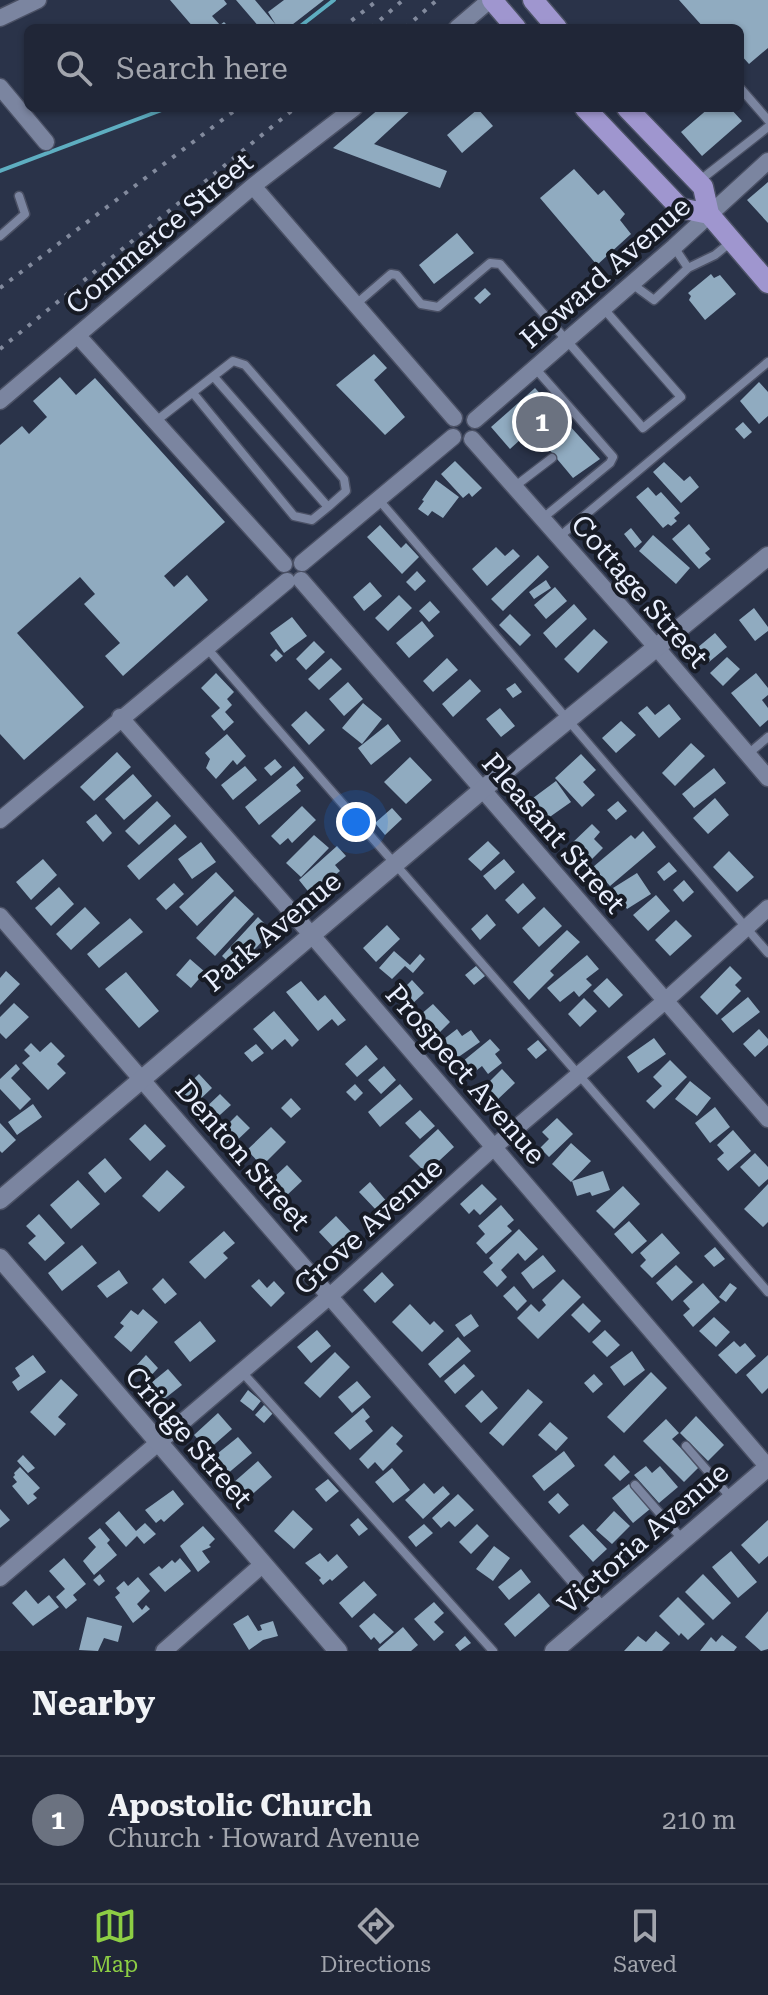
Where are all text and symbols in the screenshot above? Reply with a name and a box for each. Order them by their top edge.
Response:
search box [24,24,744,112]
icon: search [52,46,96,90]
text: Search here [116,51,288,86]
street label: Commerce Street [59,146,259,321]
street label: Howard Avenue [514,190,697,355]
pin: 1 [516,392,568,452]
street label: Cottage Street [564,508,715,674]
street label: Pleasant Street [475,747,632,920]
your location [336,802,376,842]
street label: Park Avenue [197,864,348,998]
street label: Prospect Avenue [379,978,553,1171]
street label: Denton Street [168,1074,317,1237]
street label: Grove Avenue [287,1151,449,1302]
street label: Cridge Street [118,1360,259,1515]
street label: Victoria Avenue [552,1456,735,1621]
text: Nearby [32,1683,155,1723]
text: Apostolic Church [108,1788,372,1823]
text: 1 [51,1805,65,1835]
text: 210 m [662,1805,736,1835]
text: Church · Howard Avenue [108,1823,420,1853]
tab: Map [91,1904,138,1977]
tab: Directions [320,1904,431,1977]
tab: Saved [613,1904,677,1977]

